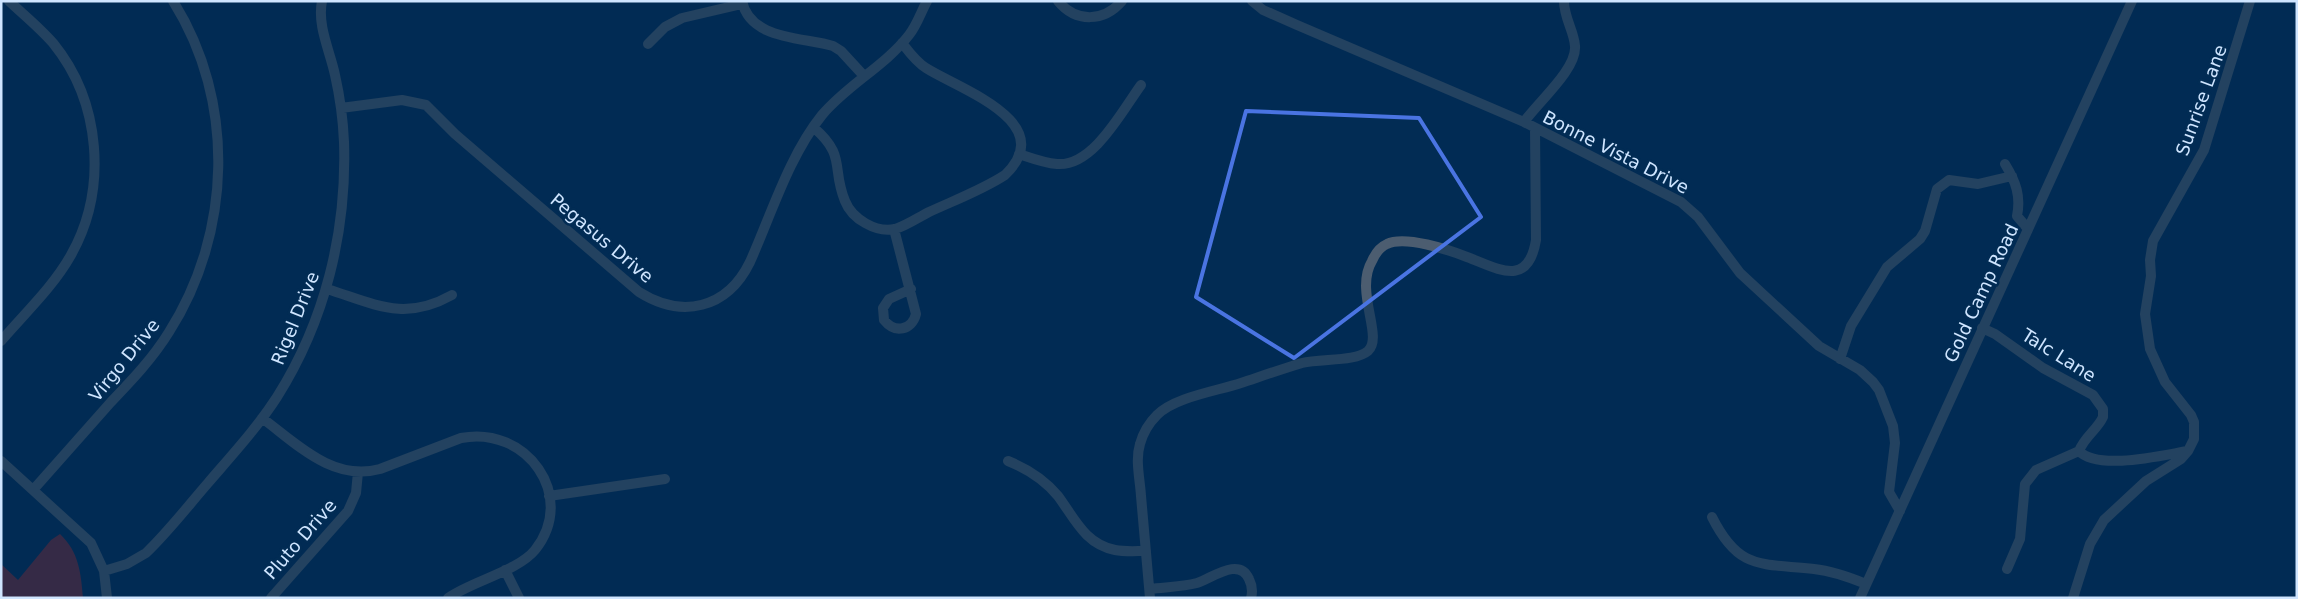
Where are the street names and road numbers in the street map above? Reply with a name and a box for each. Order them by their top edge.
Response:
street label: Sunrise Lane [2171,42,2231,158]
street label: Bonne Vista Drive [1539,106,1693,198]
street label: Pegasus Drive [546,189,658,287]
street label: Gold Camp Road [1940,220,2022,366]
street label: Rigel Drive [267,268,323,368]
street label: Virgo Drive [84,314,164,406]
street label: Talc Lane [2017,324,2100,386]
street label: Pluto Drive [260,495,340,583]

